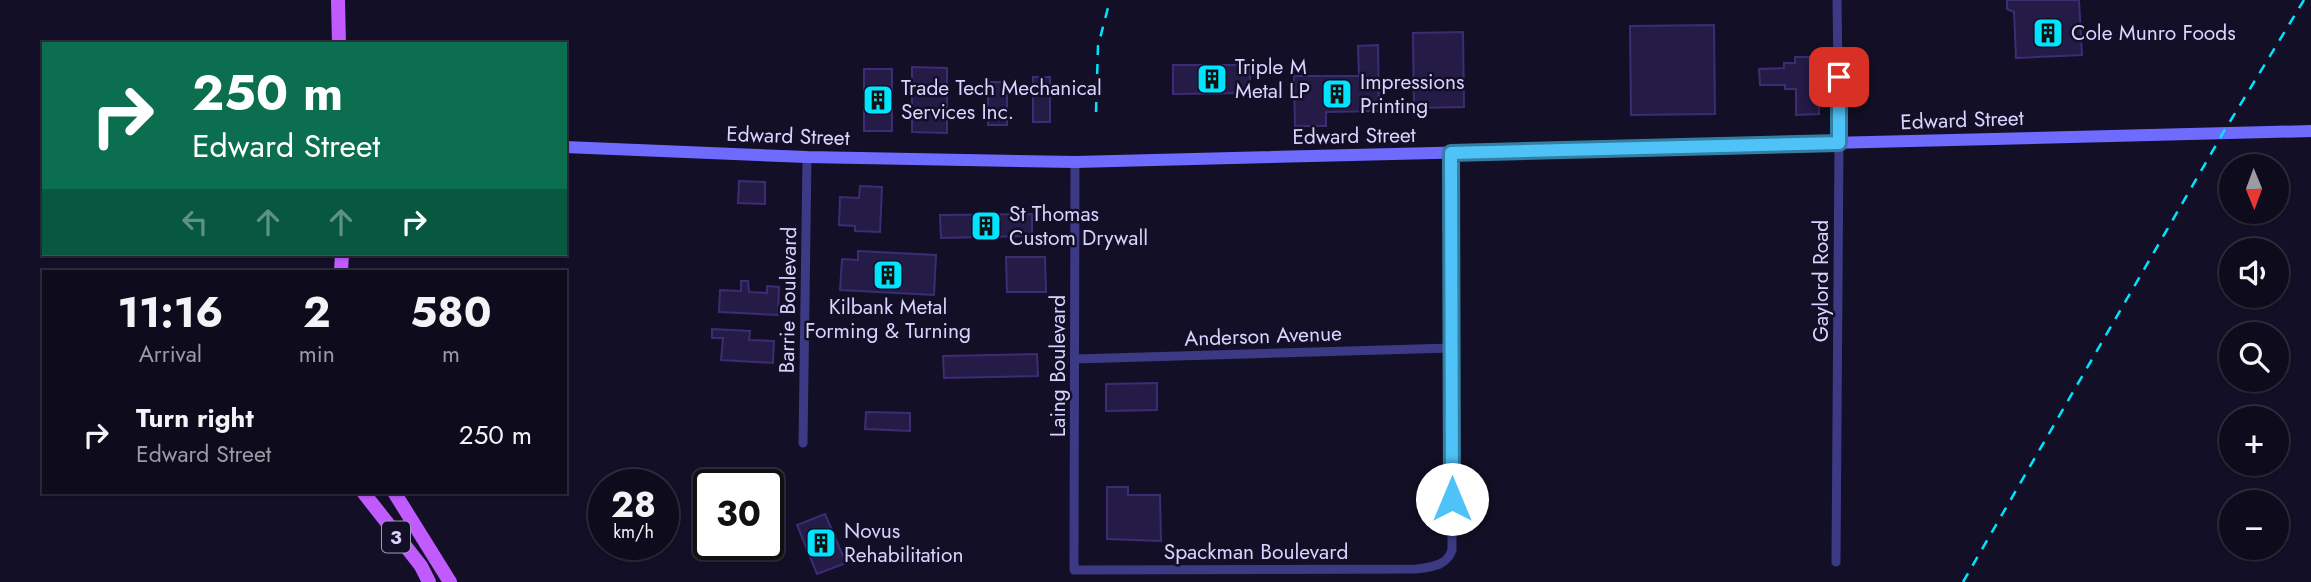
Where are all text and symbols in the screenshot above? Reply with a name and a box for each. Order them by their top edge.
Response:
building icon: Cole Munro Foods [2031,16,2065,50]
place label: Cole Munro Foods [2071,18,2236,48]
pin [1809,47,1869,107]
place label: Triple M Metal LP [1235,52,1310,106]
text: 250 m [192,58,343,128]
icon: arrive [1820,58,1858,96]
building icon: Triple M Metal LP [1195,62,1229,96]
place label: Impressions Printing [1360,67,1465,121]
icon: right [77,70,168,161]
place label: Trade Tech Mechanical Services Inc. [901,73,1102,127]
building icon: Impressions Printing [1320,77,1354,111]
building icon: Trade Tech Mechanical Services Inc. [861,83,895,117]
street label: Edward Street [1900,103,2024,137]
street label: Edward Street [726,119,850,153]
street label: Edward Street [1292,120,1416,152]
text: Edward Street [192,123,380,169]
north arrow [2219,154,2289,224]
map controls [2219,154,2289,560]
place label: St Thomas Custom Drywall [1009,199,1148,253]
icon: left [176,203,214,241]
icon: ahead [249,203,287,241]
icon: ahead [322,203,360,241]
icon: right [395,203,433,241]
building icon: St Thomas Custom Drywall [969,209,1003,243]
street label: Gaylord Road [1806,220,1836,342]
street label: Barrie Boulevard [772,226,804,374]
button: sound [2219,238,2289,308]
building icon: Kilbank Metal Forming & Turning [871,258,905,292]
text: 11:16 [118,282,223,343]
text: 2 [303,282,331,343]
text: 580 [410,282,492,343]
place label: Kilbank Metal Forming & Turning [805,292,971,346]
street label: Laing Boulevard [1043,295,1073,437]
street label: Anderson Avenue [1184,318,1342,354]
button: search [2219,322,2289,392]
text: Arrival [139,337,202,371]
text: min [299,337,335,371]
text: m [442,337,460,371]
text: Turn right [136,399,254,437]
button: + [2219,406,2289,476]
icon: right [77,416,115,454]
text: 250 m [459,416,532,454]
text: Edward Street [136,437,271,471]
position arrow [1415,462,1489,536]
speed limit sign: 30 [693,469,784,560]
text: 28 [611,480,656,530]
button: − [2219,490,2289,560]
place label: Novus Rehabilitation [844,516,964,570]
text: km/h [613,519,654,545]
road number: 3 [382,522,410,552]
building icon: Novus Rehabilitation [804,526,838,560]
street label: Spackman Boulevard [1164,537,1348,567]

